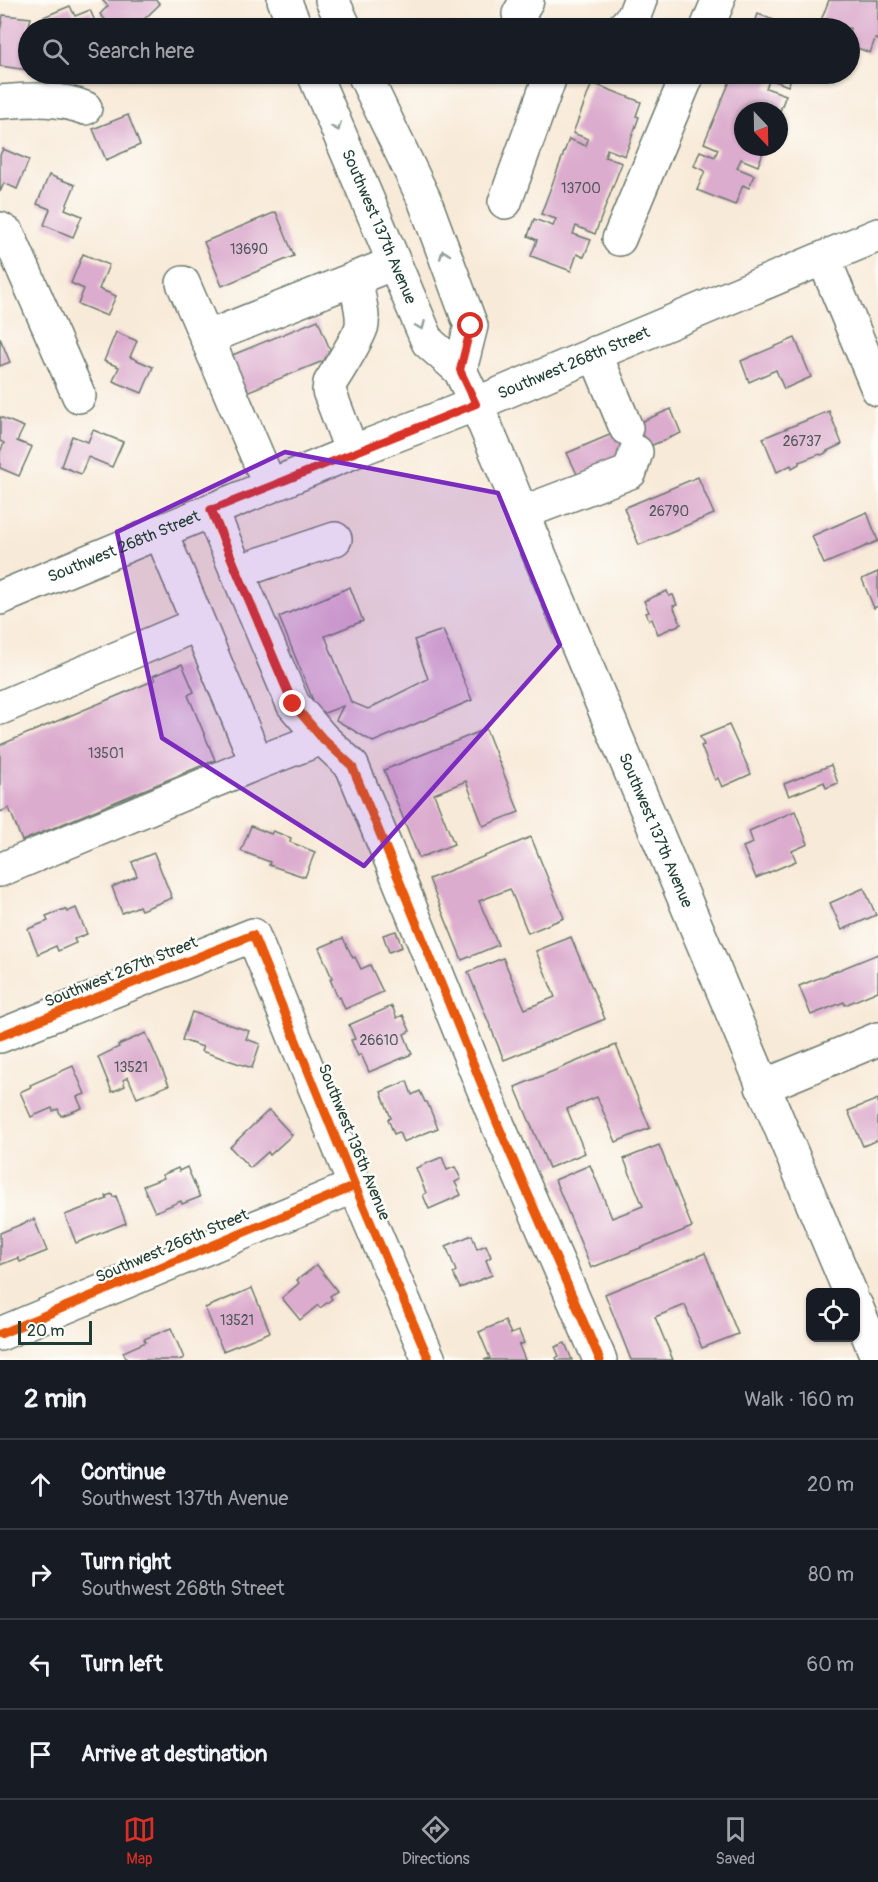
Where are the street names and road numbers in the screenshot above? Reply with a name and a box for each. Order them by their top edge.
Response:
street label: Southwest 137th Avenue [337,146,421,307]
street label: Southwest 268th Street [495,322,653,404]
street label: Southwest 268th Street [45,506,203,587]
street label: Southwest 137th Avenue [614,750,697,911]
street label: Southwest 267th Street [42,932,201,1012]
street label: Southwest 136th Avenue [313,1061,395,1223]
street label: Southwest 266th Street [93,1205,252,1287]

